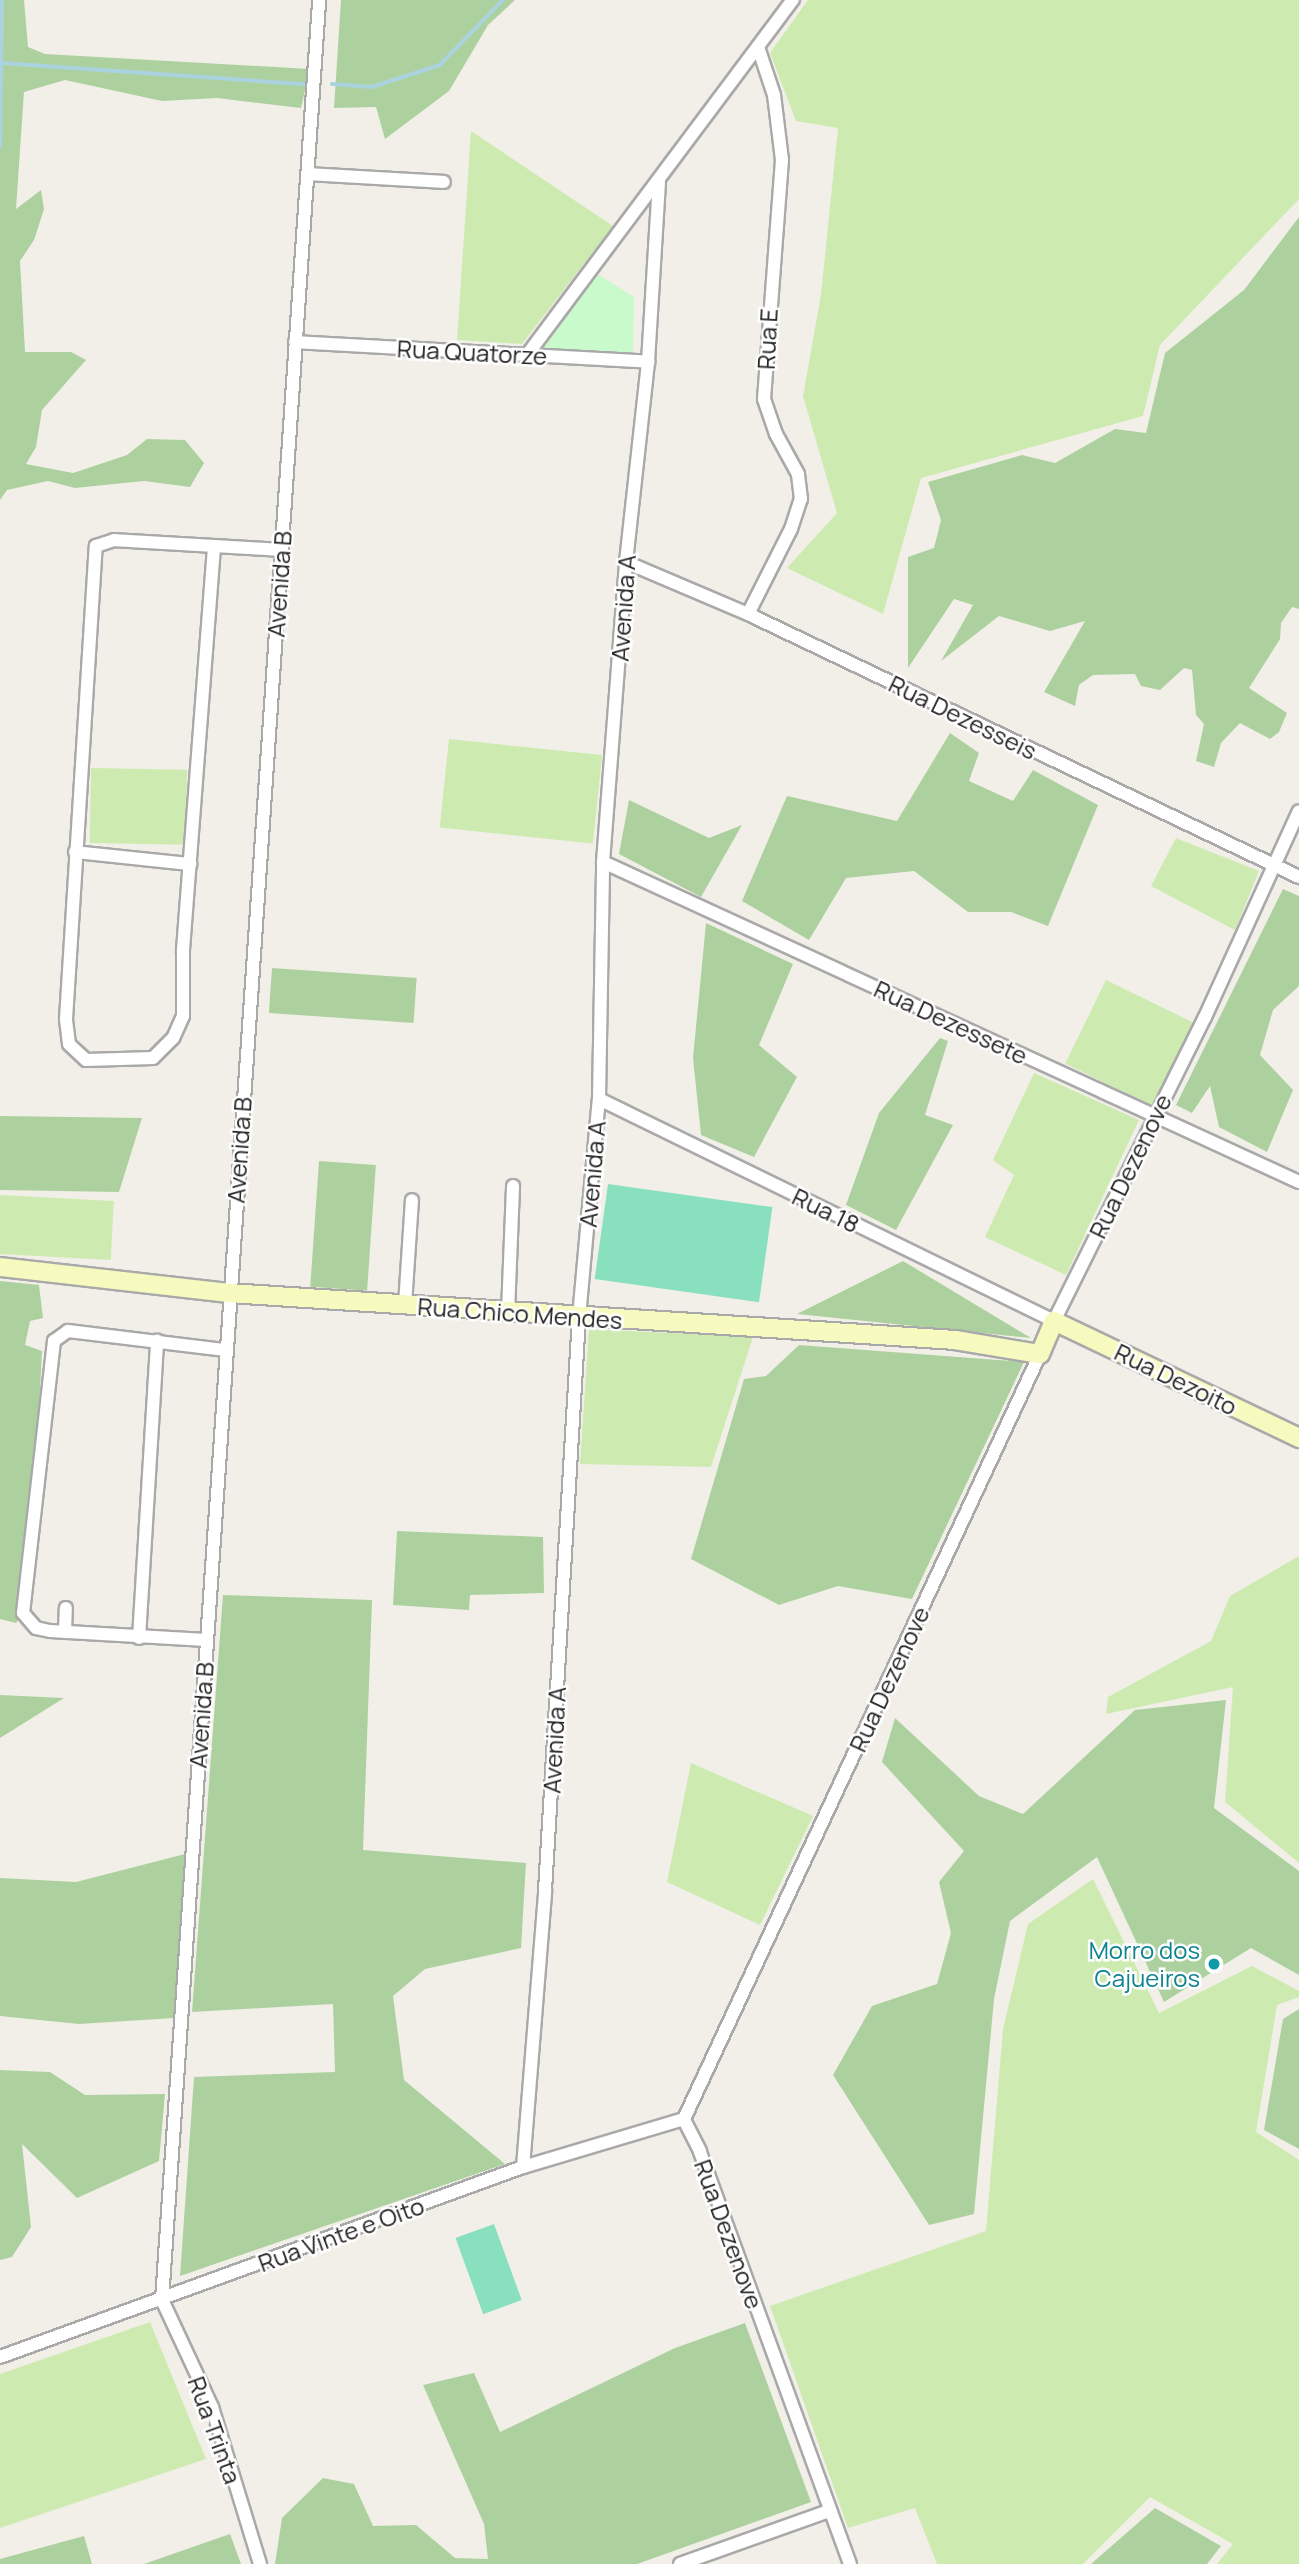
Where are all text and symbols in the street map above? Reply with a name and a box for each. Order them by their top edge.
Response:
street label: Rua E [751,308,783,370]
street label: Rua Quatorze [396,334,548,370]
street label: Avenida B [261,530,297,638]
street label: Avenida A [605,554,641,662]
street label: Rua Dezesseis [884,669,1042,765]
street label: Rua Dezessete [870,974,1032,1070]
street label: Rua Dezenove [1083,1089,1177,1243]
street label: Avenida B [221,1096,257,1204]
street label: Avenida A [573,1119,611,1229]
street label: Rua 18 [788,1182,864,1238]
street label: Rua Chico Mendes [417,1291,623,1335]
street label: Rua Dezoito [1110,1337,1242,1421]
street label: Rua Dezenove [843,1602,935,1756]
street label: Avenida B [183,1661,219,1769]
street label: Avenida A [537,1686,571,1794]
place label: Morro dos Cajueiros [1089,1936,1200,1992]
marker: Morro dos Cajueiros [1206,1956,1222,1972]
street label: Rua Dezenove [689,2155,769,2313]
street label: Rua Vinte e Oito [254,2191,428,2277]
street label: Rua Trinta [182,2372,248,2488]

